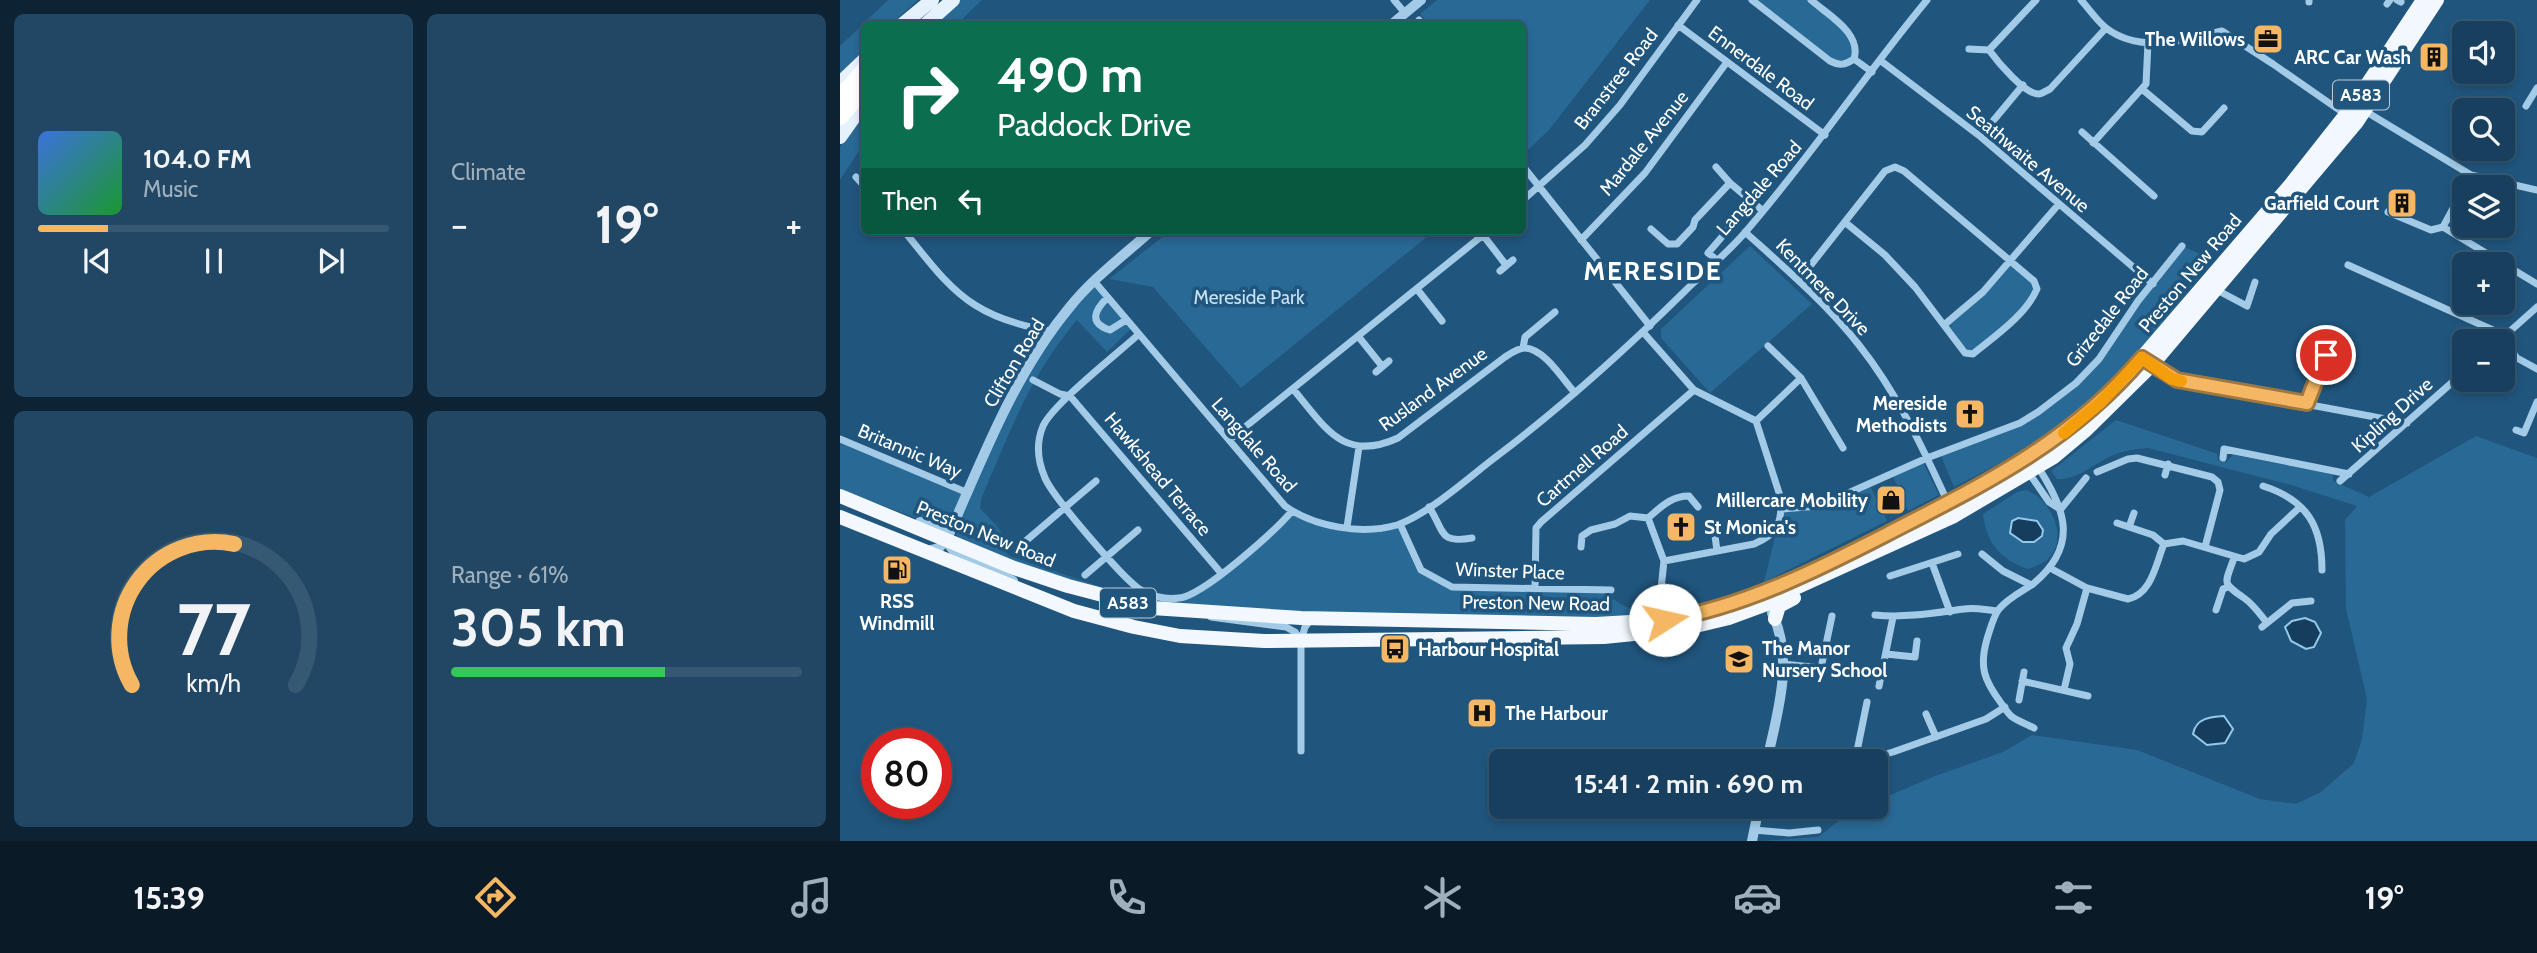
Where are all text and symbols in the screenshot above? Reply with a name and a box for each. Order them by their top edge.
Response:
street label: Ennerdale Road [1704,21,1818,115]
map controls [2452,21,2515,392]
button: sound [2452,21,2515,84]
office icon: The Willows [2251,22,2285,56]
street label: Branstree Road [1569,24,1663,134]
place label: The Willows [2145,28,2245,51]
building icon: ARC Car Wash [2417,40,2451,74]
text: 490 m [997,45,1143,104]
place label: ARC Car Wash [2294,46,2411,69]
icon: right [882,49,973,140]
road number: A583 [2333,80,2389,110]
street label: Mardale Avenue [1595,86,1694,200]
button: search [2452,98,2515,161]
street label: Seathwaite Avenue [1962,101,2094,217]
text: Paddock Drive [997,105,1191,144]
street label: Langdale Road [1712,136,1806,240]
text: 104.0 FM [143,143,252,175]
text: Climate [451,158,526,186]
text: Music [143,175,198,203]
button: layers [2452,175,2515,238]
icon: left [952,182,990,220]
text: Then [882,185,938,217]
building icon: Garfield Court [2385,186,2419,220]
place label: Garfield Court [2264,192,2379,215]
text: 19° [595,193,658,256]
text: − [451,201,468,248]
text: + [785,201,802,248]
street label: Preston New Road [2134,209,2246,337]
street label: Kentmere Drive [1771,234,1875,340]
icon: previous [78,242,116,280]
icon: pause [195,242,233,280]
icon: next [312,242,350,280]
button: + [2452,252,2515,315]
district label: MERESIDE [1583,255,1723,287]
street label: Grizedale Road [2061,262,2153,372]
park label: Mereside Park [1193,286,1305,309]
street label: Clifton Road [979,314,1049,412]
pin [2296,325,2356,385]
button: − [2452,329,2515,392]
icon: arrive [2307,336,2345,374]
street label: Rusland Avenue [1374,342,1492,436]
street label: Kipling Drive [2347,372,2438,457]
place label: Mereside Methodists [1856,392,1947,437]
street label: Langdale Road [1207,393,1301,497]
church icon: Mereside Methodists [1953,397,1987,431]
street label: Hawkshead Terrace [1100,408,1216,541]
street label: Britannic Way [855,419,966,483]
street label: Cartmell Road [1531,420,1633,512]
shop icon: Millercare Mobility [1874,483,1908,517]
place label: Millercare Mobility [1716,489,1869,512]
street label: Preston New Road [913,496,1059,572]
church icon: St Monica's [1664,510,1698,544]
place label: St Monica's [1704,516,1796,539]
fuel station icon: RSS Windmill [880,553,914,587]
street label: Winster Place [1455,558,1565,584]
text: Range · 61% [451,561,569,589]
position arrow [1628,583,1702,657]
text: 77 [176,585,251,673]
road number: A583 [1100,588,1156,618]
place label: RSS Windmill [859,590,935,635]
street label: Preston New Road [1462,590,1610,616]
text: 305 km [451,596,626,659]
bus stop icon: Harbour Hospital [1378,632,1412,666]
place label: The Manor Nursery School [1762,637,1887,682]
place label: Harbour Hospital [1418,638,1559,661]
school or university icon: The Manor Nursery School [1722,642,1756,676]
text: km/h [186,668,241,698]
hospital icon: The Harbour [1465,696,1499,730]
place label: The Harbour [1505,702,1609,725]
speed limit sign: 80 [861,728,952,819]
text: 15:41 · 2 min · 690 m [1574,768,1803,800]
icon: directions [471,873,520,922]
icon: music [787,873,836,922]
icon: phone [1102,873,1151,922]
icon: climate [1418,873,1467,922]
icon: car [1733,873,1782,922]
icon: filters [2049,873,2098,922]
text: 15:39 [133,878,205,917]
text: 19° [2365,878,2404,917]

